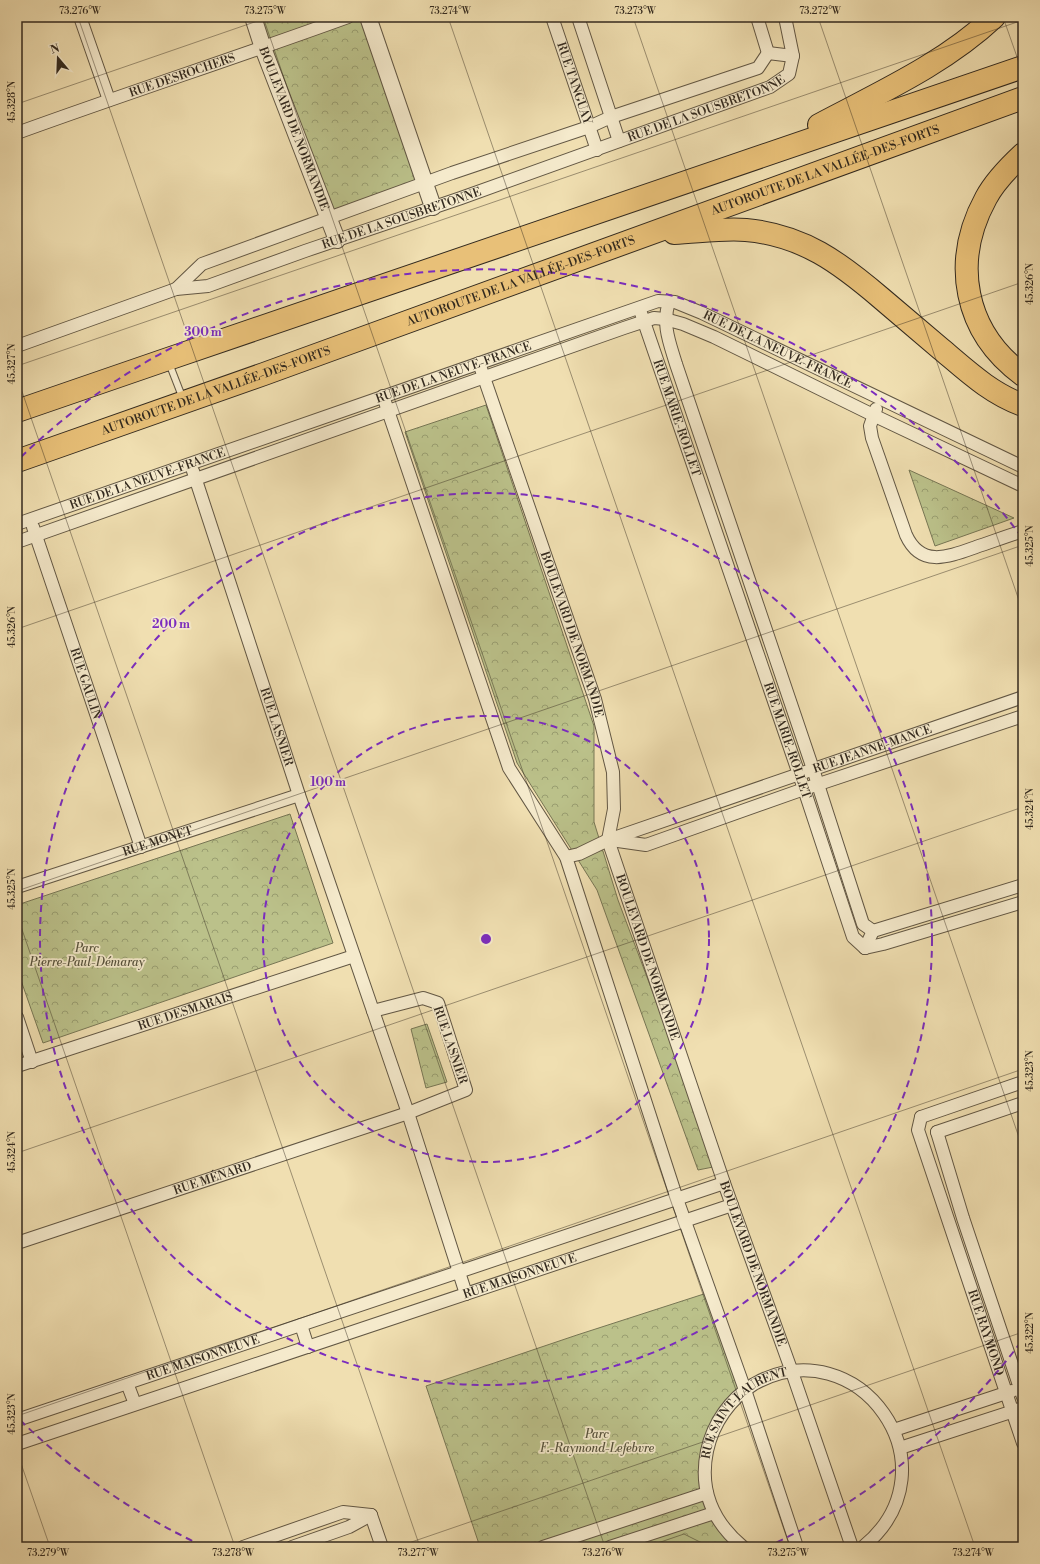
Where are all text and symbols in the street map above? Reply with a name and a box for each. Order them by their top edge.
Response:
text: 73.276°W [59,5,102,17]
text: 73.275°W [244,5,287,17]
text: 73.274°W [429,5,472,17]
text: 73.273°W [614,5,657,17]
text: 73.272°W [799,5,842,17]
north arrow [38,38,78,78]
street label: RUE TANGUAY [554,40,596,127]
text: N [49,41,62,58]
street label: BOULEVARD DE NORMANDIE [255,44,332,213]
street label: RUE DESROCHERS [127,50,237,100]
street label: RUE DE LA SOUSBRETONNE [625,71,788,145]
text: 45.328°N [6,80,18,123]
street label: AUTOROUTE DE LA VALLÉE-DES-FORTS [708,121,942,219]
street label: RUE DE LA SOUSBRETONNE [320,184,483,252]
street label: AUTOROUTE DE LA VALLÉE-DES-FORTS [403,232,637,329]
text: 45.326°N [1024,262,1036,305]
street label: RUE DE LA NEUVE-FRANCE [701,307,855,392]
text: 300 m [184,325,222,340]
street label: RUE DE LA NEUVE-FRANCE [374,338,533,406]
text: 45.327°N [6,343,18,385]
street label: AUTOROUTE DE LA VALLÉE-DES-FORTS [98,343,333,439]
street label: RUE MARIE-ROLLET [650,358,704,479]
street label: RUE DE LA NEUVE-FRANCE [67,445,227,513]
text: 45.325°N [1024,525,1036,567]
street label: BOULEVARD DE NORMANDIE [537,549,607,719]
text: 45.326°N [6,605,18,648]
text: 200 m [152,617,190,632]
street label: RUE GAULIN [67,646,105,721]
street label: RUE MARIE-ROLLET [760,680,814,802]
street label: RUE LASNIER [257,686,297,768]
street label: RUE JEANNE-MANCE [811,722,934,776]
text: 100 m [310,775,346,790]
text: 45.324°N [1024,787,1036,830]
street label: RUE MONET [121,822,195,860]
text: 45.325°N [6,868,18,910]
street label: BOULEVARD DE NORMANDIE [612,871,683,1042]
centre of rings [479,932,493,946]
park label: Parc Pierre-Paul-Démaray [29,941,145,970]
street label: RUE DESMARAIS [136,989,235,1034]
street label: RUE LASNIER [430,1004,471,1087]
text: 45.323°N [1024,1050,1036,1092]
text: 45.324°N [6,1130,18,1173]
street label: RUE MÉNARD [172,1158,253,1198]
street label: BOULEVARD DE NORMANDIE [716,1178,790,1348]
street label: RUE MAISONNEUVE [461,1250,578,1302]
street label: RUE RAYMOND [965,1288,1007,1377]
text: 45.322°N [1024,1312,1036,1354]
street label: RUE MAISONNEUVE [144,1332,262,1384]
street label: RUE SAINT-LAURENT [698,1364,789,1460]
text: 45.323°N [6,1393,18,1435]
park label: Parc F.-Raymond-Lefebvre [540,1427,655,1456]
text: 73.279°W [27,1547,70,1559]
text: 73.278°W [212,1547,255,1559]
text: 73.277°W [397,1547,440,1559]
text: 73.276°W [582,1547,625,1559]
text: 73.275°W [767,1547,810,1559]
text: 73.274°W [952,1547,995,1559]

